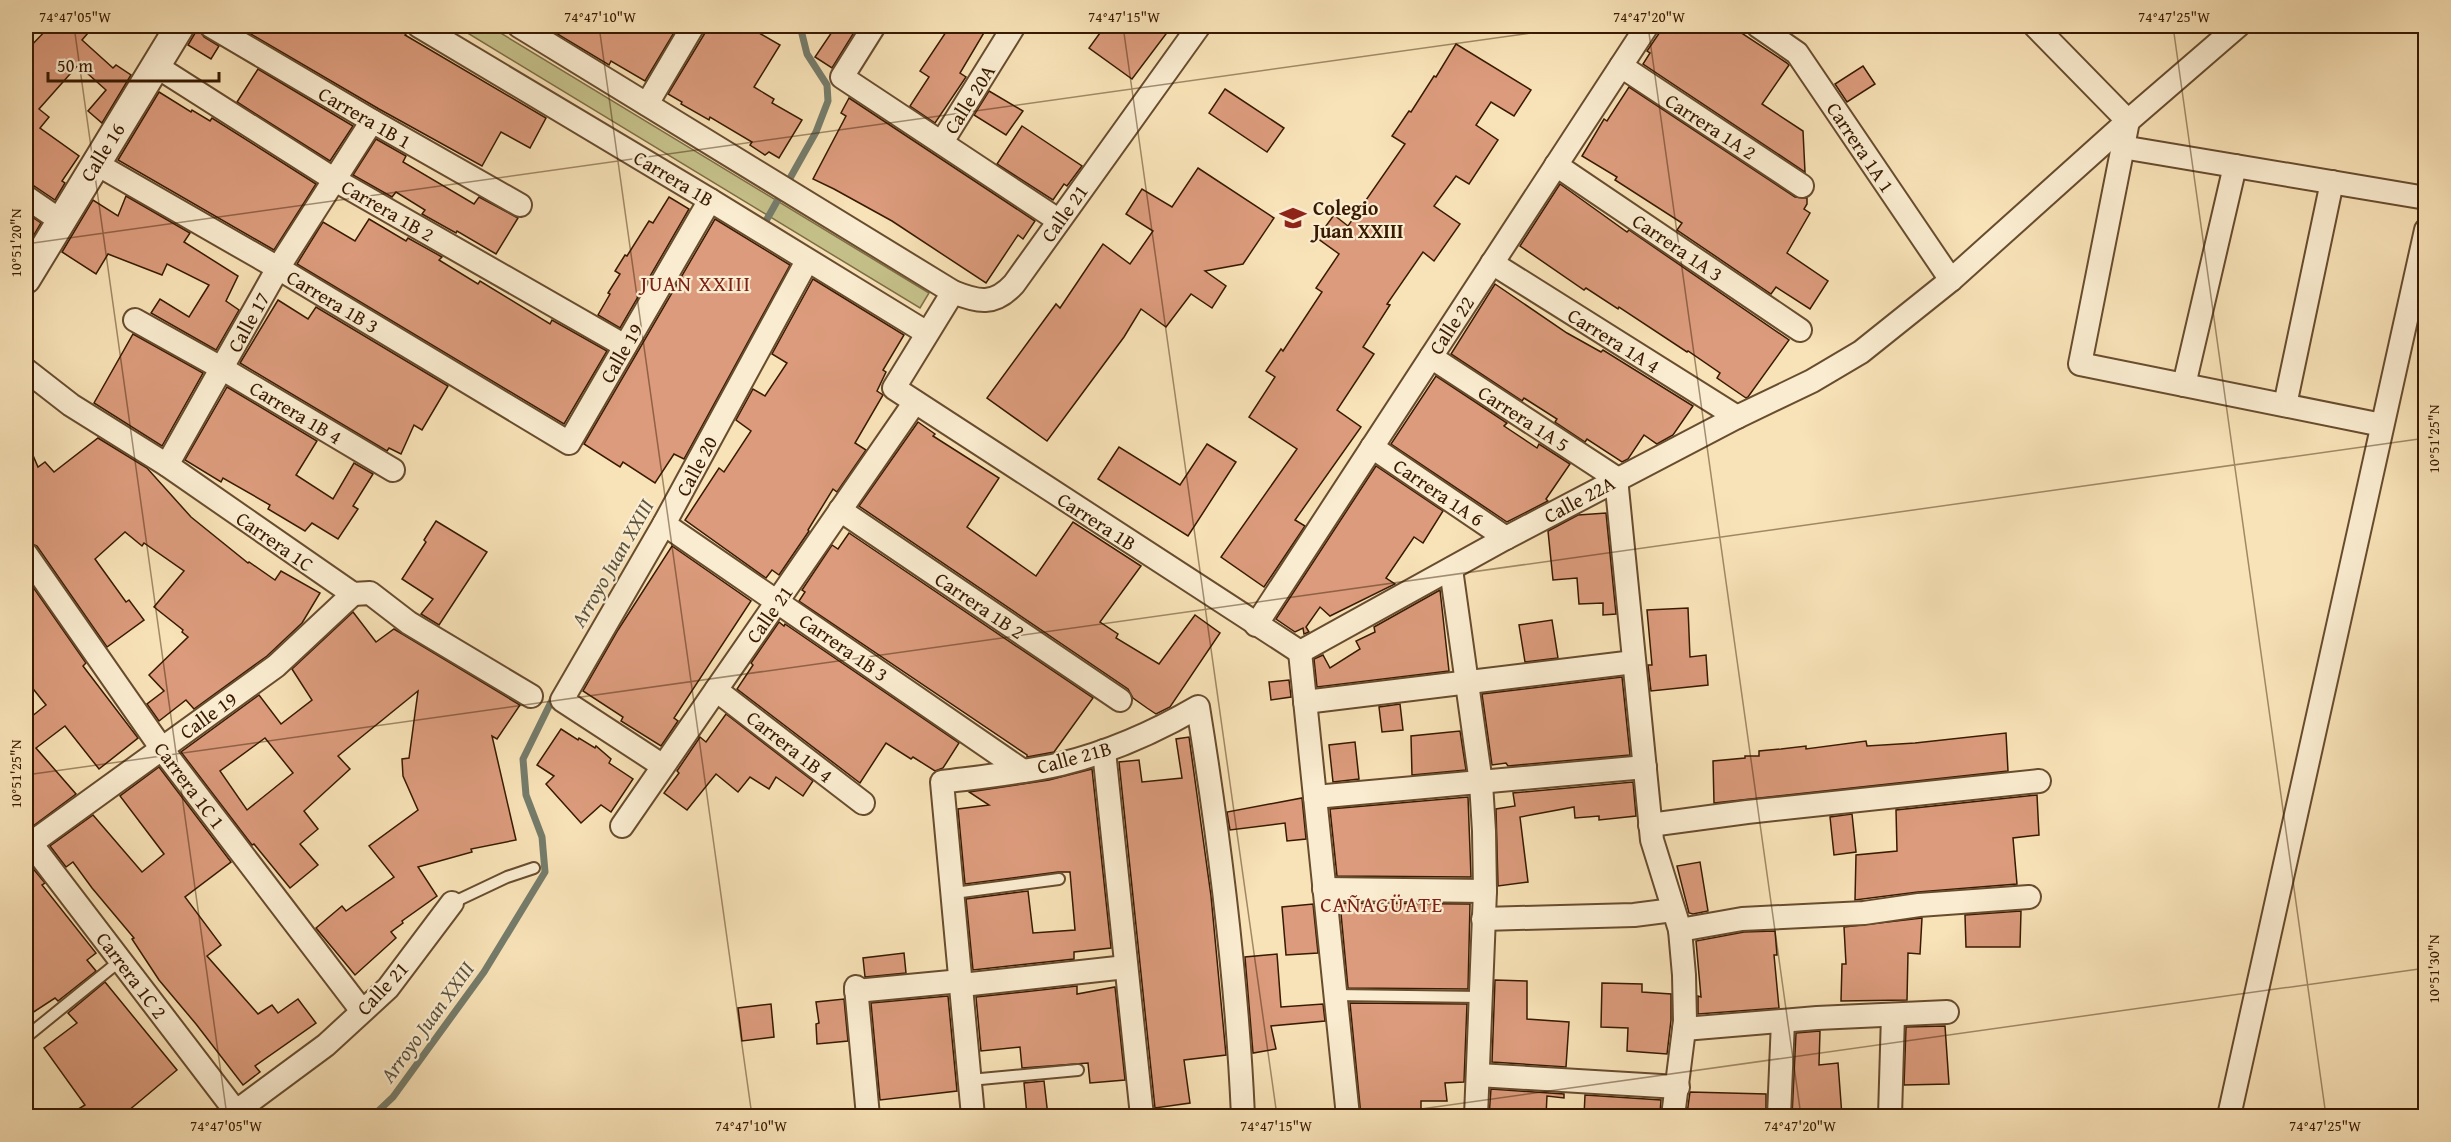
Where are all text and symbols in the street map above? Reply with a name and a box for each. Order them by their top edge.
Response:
text: 74°47'05"W [39,6,111,27]
text: 74°47'10"W [564,6,636,27]
text: 74°47'15"W [1088,6,1160,27]
text: 74°47'20"W [1613,6,1685,27]
text: 74°47'25"W [2138,6,2210,27]
scale bar [48,45,219,83]
text: 50 m [57,52,93,79]
street label: Calle 20A [936,59,1002,139]
street label: Carrera 1B 1 [313,79,417,155]
street label: Carrera 1A 2 [1660,86,1762,166]
street label: Carrera 1A 1 [1820,96,1902,198]
street label: Calle 16 [73,117,131,187]
street label: Carrera 1B [628,143,720,213]
street label: Carrera 1B 2 [336,172,440,248]
street label: Calle 21 [1034,178,1094,248]
place label: Colegio Juan XXIII [1310,193,1403,245]
school or university icon: Colegio Juan XXIII [1278,203,1308,233]
street label: Carrera 1A 3 [1627,206,1729,288]
text: 10°51'20"N [5,208,26,277]
street label: Carrera 1B 3 [281,262,385,340]
district label: JUAN XXIII [638,268,751,299]
street label: Calle 17 [220,287,276,357]
street label: Calle 22 [1421,290,1481,360]
street label: Carrera 1A 4 [1562,300,1666,380]
street label: Calle 19 [592,318,650,388]
street label: Carrera 1B 4 [244,373,348,451]
street label: Carrera 1A 5 [1473,378,1575,458]
text: 10°51'25"N [2423,404,2444,473]
street label: Calle 20 [668,431,724,501]
street label: Carrera 1A 6 [1388,451,1490,533]
street label: Calle 22A [1538,468,1620,530]
street label: Carrera 1B [1052,485,1142,557]
water label: Arroyo Juan XXIII [562,493,662,634]
street label: Carrera 1C [231,504,320,578]
street label: Carrera 1B 2 [929,564,1031,646]
street label: Calle 21 [739,579,799,649]
street label: Carrera 1B 3 [794,606,894,688]
street label: Calle 19 [173,684,243,746]
street label: Carrera 1B 4 [741,703,839,789]
street label: Calle 21B [1034,733,1114,781]
street label: Carrera 1C 1 [148,735,232,835]
text: 10°51'25"N [5,739,26,808]
district label: CAÑAGÜATE [1320,889,1444,920]
street label: Carrera 1C 2 [90,925,174,1025]
text: 10°51'30"N [2423,934,2444,1003]
street label: Calle 21 [349,954,415,1022]
water label: Arroyo Juan XXIII [372,954,482,1090]
text: 74°47'05"W [190,1115,262,1136]
text: 74°47'10"W [715,1115,787,1136]
text: 74°47'15"W [1240,1115,1312,1136]
text: 74°47'20"W [1764,1115,1836,1136]
text: 74°47'25"W [2289,1115,2361,1136]

